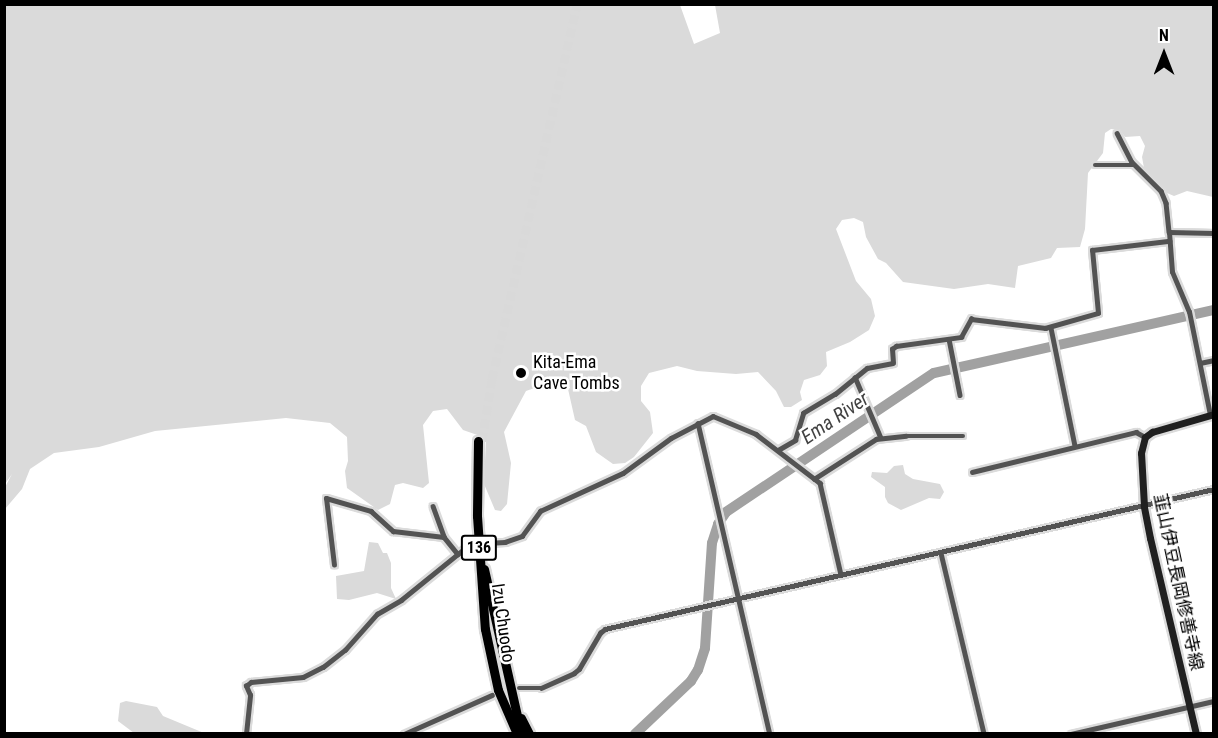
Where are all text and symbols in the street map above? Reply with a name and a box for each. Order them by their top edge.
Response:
north arrow [1134,24,1194,84]
text: N [1159,26,1169,45]
place label: Kita-Ema Cave Tombs [533,352,620,394]
marker: Kita-Ema Cave Tombs [514,366,528,380]
water label: Ema River [797,387,873,449]
street label: 韮山伊豆長岡修善寺線 [1149,492,1207,672]
road number: 136 [460,535,498,561]
street label: Izu Chuodo [487,582,519,664]

